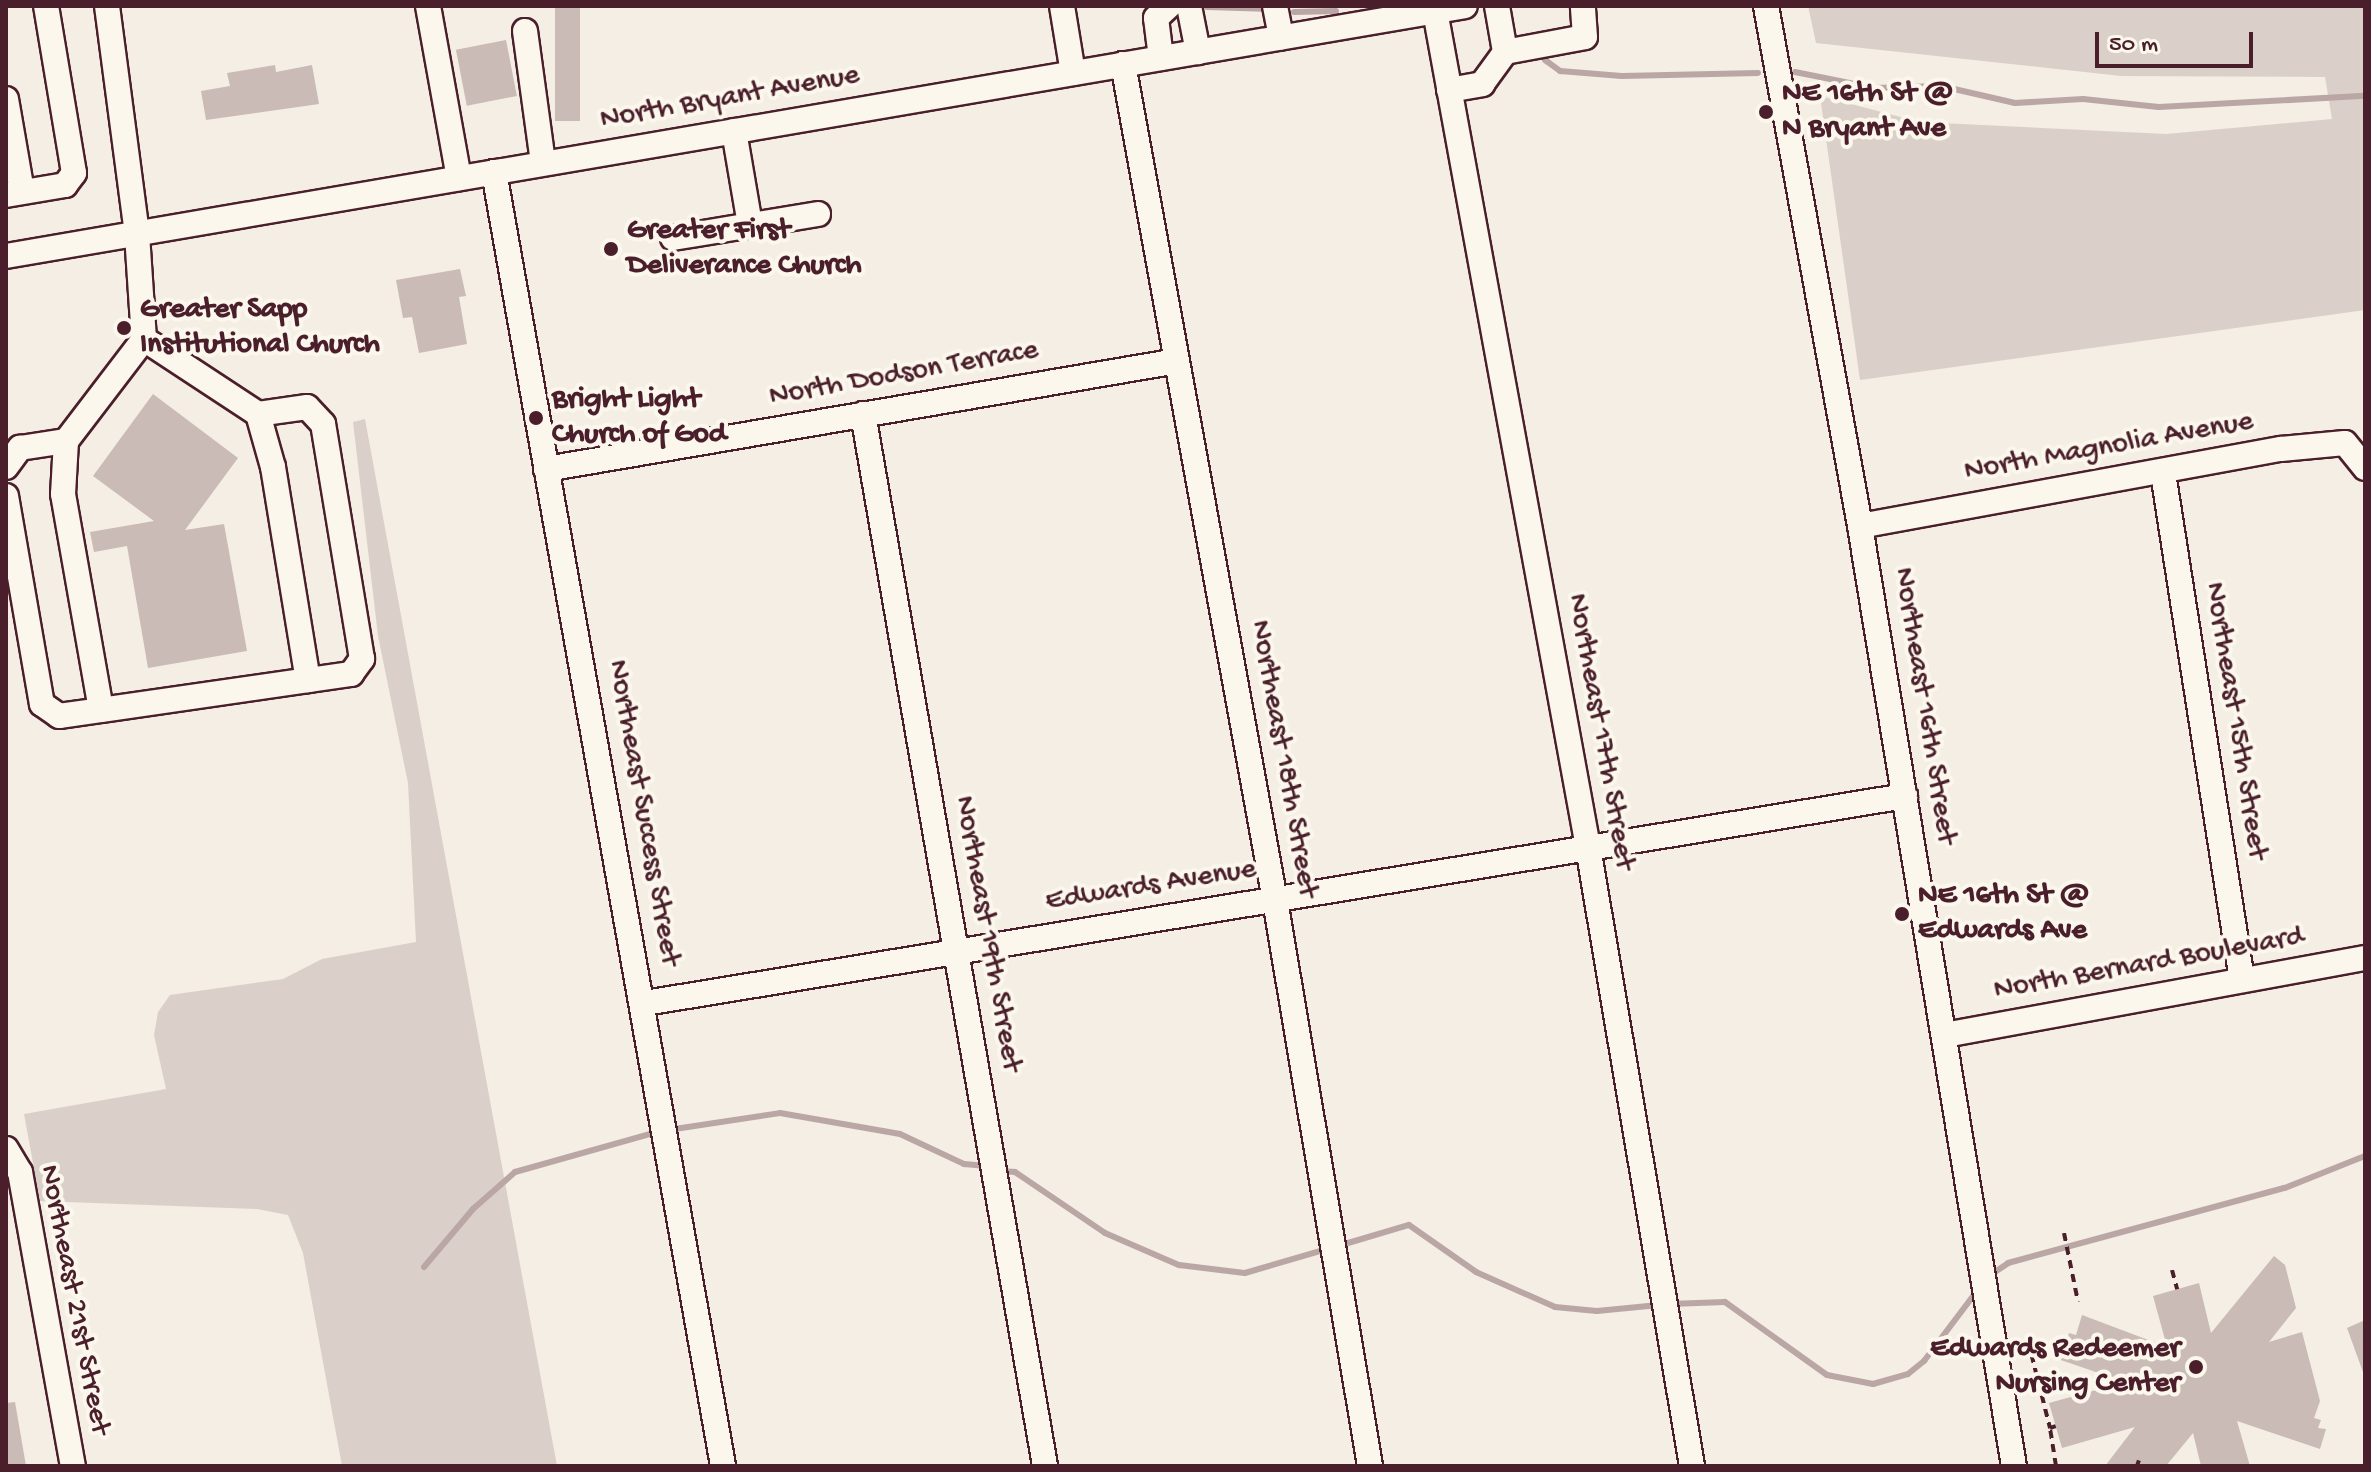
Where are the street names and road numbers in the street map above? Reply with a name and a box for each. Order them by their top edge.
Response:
street label: North Bryant Avenue [598,58,862,140]
street label: North Dodson Terrace [767,334,1041,416]
street label: North Magnolia Avenue [1962,405,2256,491]
street label: Northeast 16th Street [1883,565,1963,847]
street label: Northeast 15th Street [2194,580,2274,862]
street label: Northeast 17th Street [1557,591,1641,873]
street label: Northeast 18th Street [1240,618,1324,900]
street label: Northeast Success Street [597,657,687,969]
street label: Northeast 19th Street [944,793,1028,1075]
street label: Edwards Avenue [1043,853,1259,921]
street label: North Bernard Boulevard [1991,920,2307,1010]
street label: Northeast 21st Street [29,1162,117,1438]

